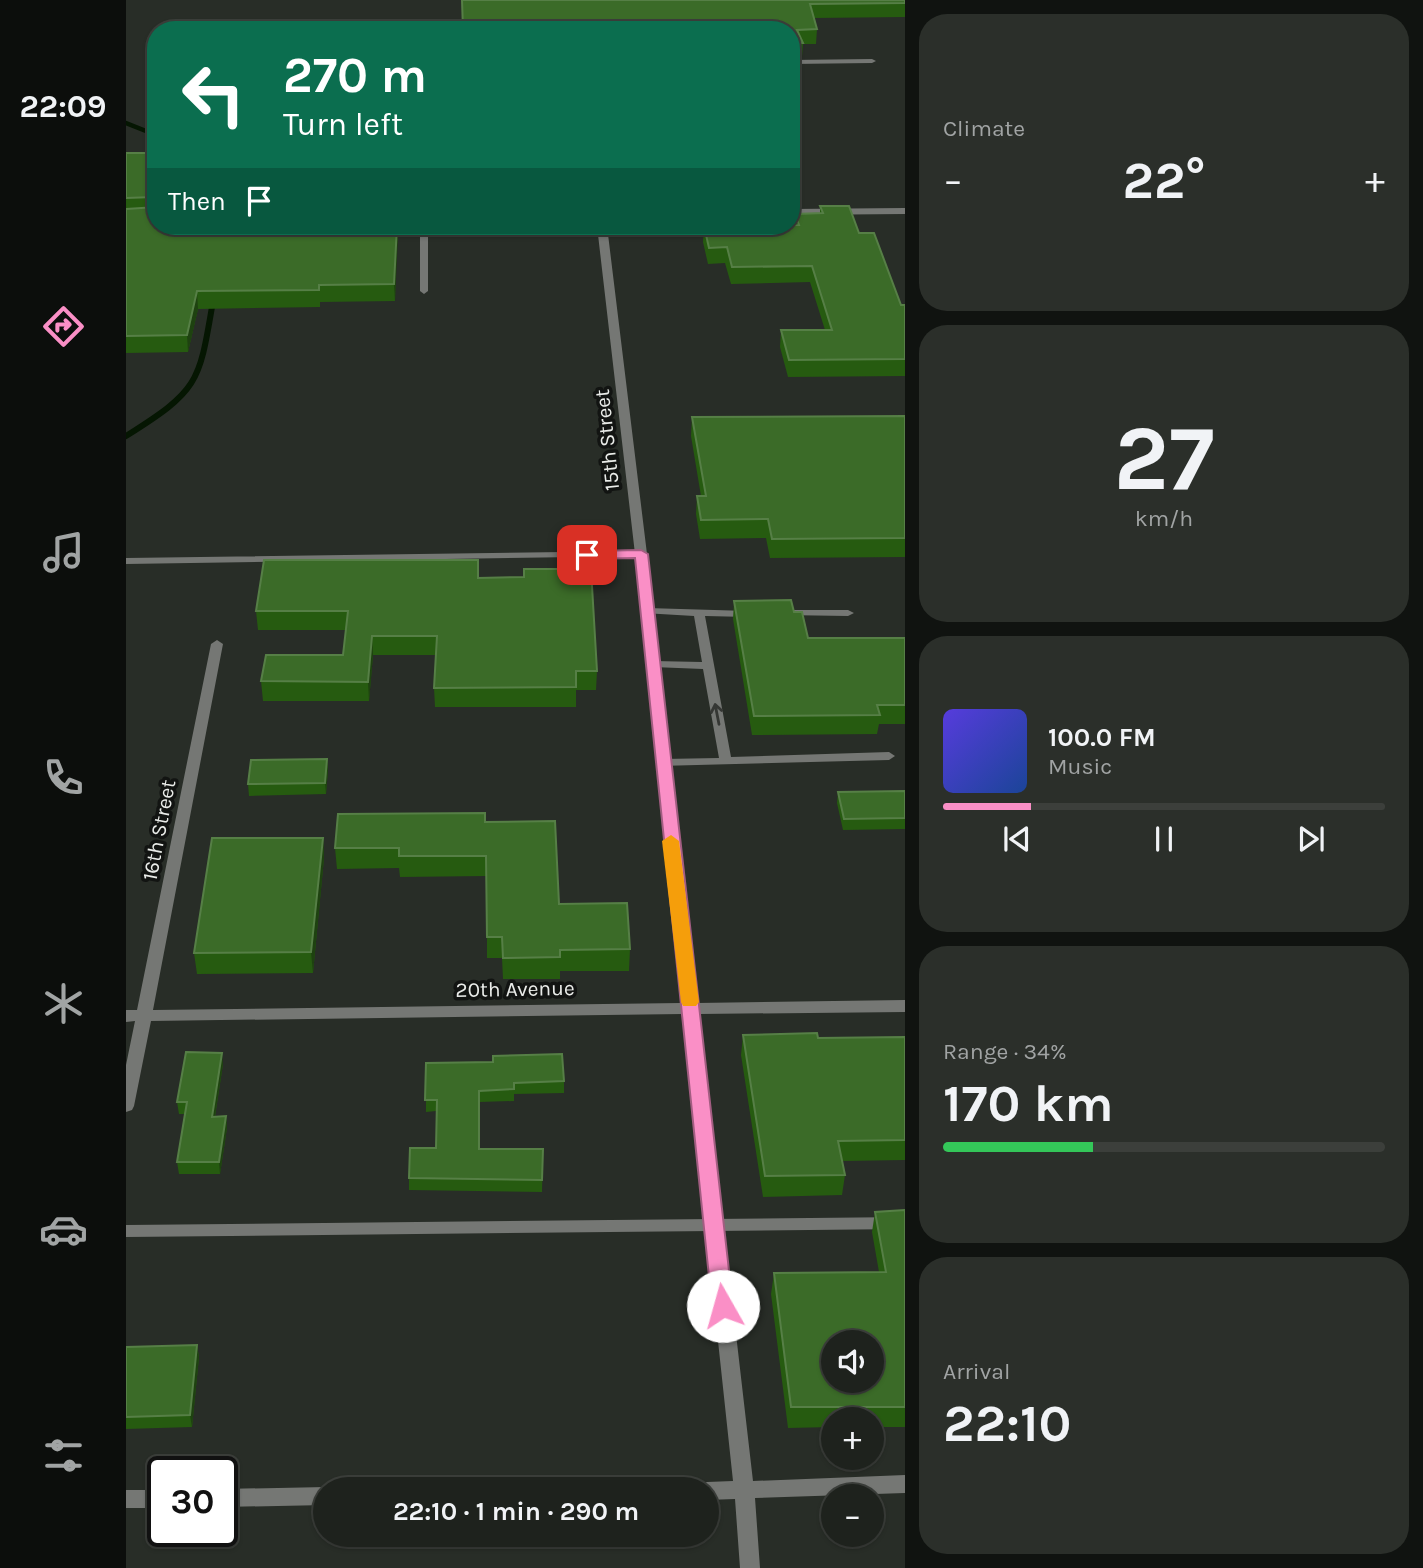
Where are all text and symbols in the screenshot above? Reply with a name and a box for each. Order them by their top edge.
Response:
text: 270 m [283,47,427,104]
icon: left [168,49,259,140]
text: 22:09 [19,88,107,125]
text: Turn left [283,106,403,143]
text: Climate [943,115,1025,142]
text: 22° [1122,150,1206,211]
text: − [943,158,963,203]
text: + [1365,158,1385,203]
icon: arrive [240,182,278,220]
text: Then [168,186,226,217]
icon: directions [39,302,88,351]
street label: 15th Street [590,388,624,492]
text: 27 [1114,406,1214,512]
text: km/h [1135,505,1193,532]
pin [557,525,617,585]
icon: music [39,528,88,577]
icon: arrive [568,536,606,574]
one-way arrow [709,703,723,726]
text: 100.0 FM [1048,722,1156,753]
icon: phone [39,753,88,802]
text: Music [1048,753,1112,780]
street label: 16th Street [137,777,181,882]
icon: previous [998,820,1036,858]
icon: pause [1145,820,1183,858]
icon: next [1292,820,1330,858]
street label: 20th Avenue [455,976,575,1002]
icon: climate [39,979,88,1028]
text: Range · 34% [943,1038,1067,1065]
text: 170 km [943,1073,1114,1134]
icon: car [39,1205,88,1254]
position arrow [686,1269,760,1343]
map controls [821,1330,884,1547]
button: sound [821,1330,884,1393]
text: Arrival [943,1358,1010,1385]
text: 22:10 [943,1393,1071,1454]
button: + [821,1407,884,1470]
icon: filters [39,1431,88,1480]
speed limit sign: 30 [147,1456,238,1547]
button: − [821,1484,884,1547]
text: 22:10 · 1 min · 290 m [393,1496,639,1527]

